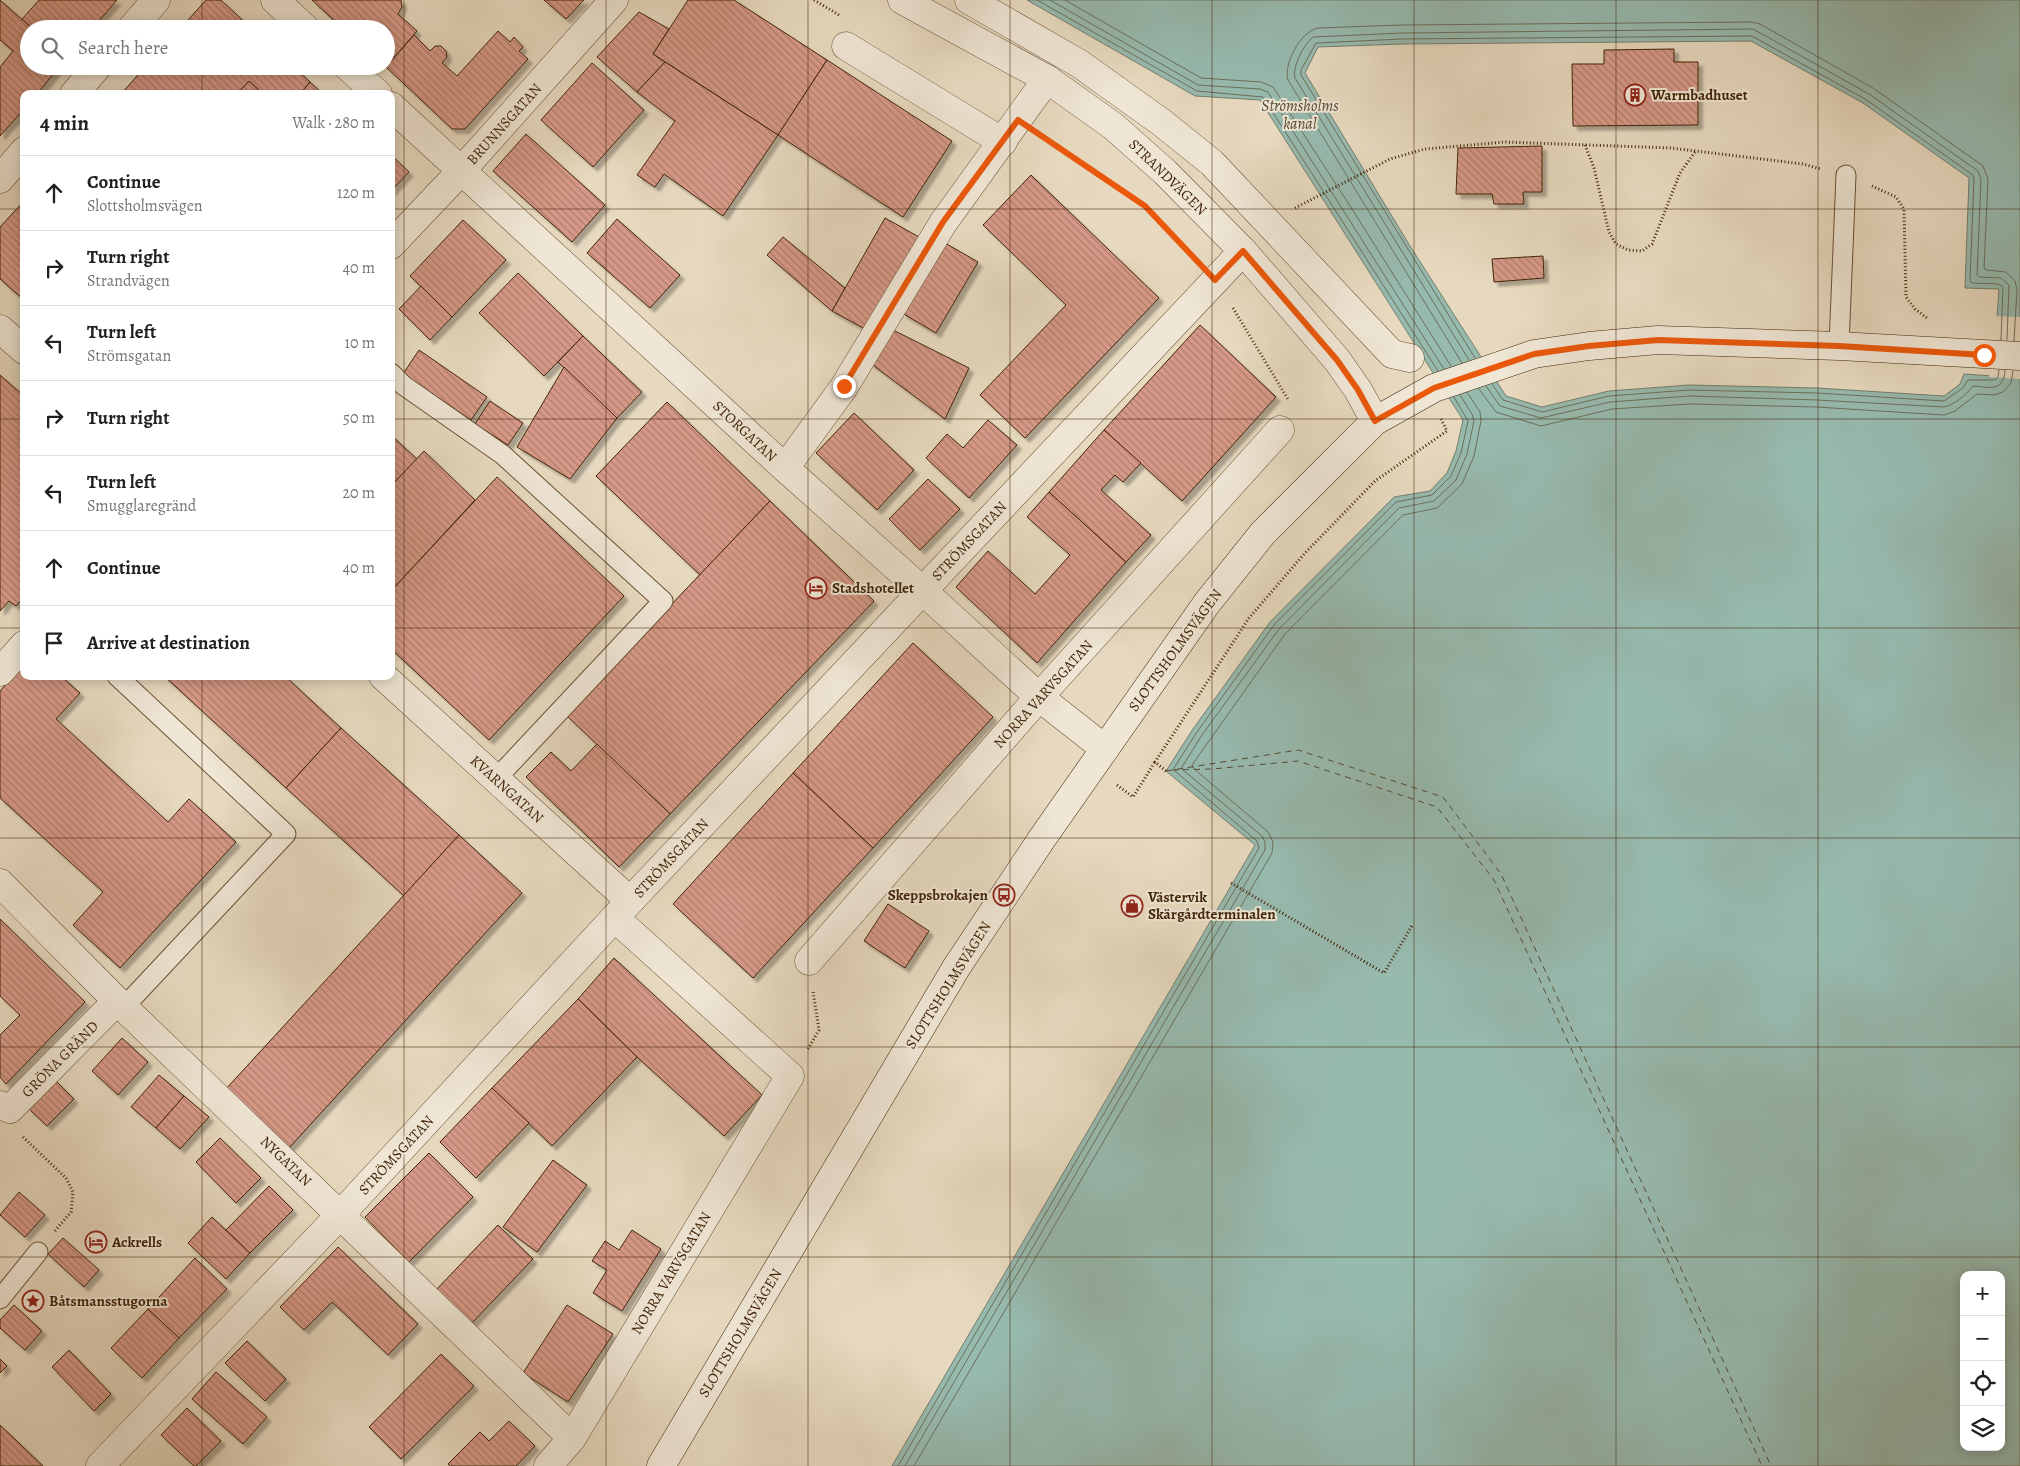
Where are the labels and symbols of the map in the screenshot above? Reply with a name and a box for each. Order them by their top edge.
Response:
street label: BRUNNSGATAN [462,79,546,169]
building icon: Warmbadhuset [1623,83,1647,107]
place label: Warmbadhuset [1650,85,1748,105]
water label: Strömsholms kanal [1261,95,1339,135]
street label: STRANDVÄGEN [1124,134,1212,220]
route start [1973,344,1996,367]
route end [833,375,856,398]
street label: STORGATAN [709,396,782,466]
street label: STRÖMSGATAN [927,497,1011,585]
hotel icon: Stadshotellet [804,576,828,600]
place label: Stadshotellet [832,578,914,598]
street label: SLOTTSHOLMSVÄGEN [1124,585,1226,715]
street label: NORRA VARVSGATAN [989,635,1097,753]
street label: KVARNGATAN [466,751,548,827]
street label: STRÖMSGATAN [629,814,713,902]
bus stop icon: Skeppsbrokajen [992,883,1016,907]
place label: Skeppsbrokajen [888,885,989,905]
place label: Västervik Skärgårdterminalen [1147,887,1276,924]
shop icon: Västervik Skärgårdterminalen [1120,894,1144,918]
street label: SLOTTSHOLMSVÄGEN [901,917,996,1053]
street label: GRÖNA GRÄND [17,1016,103,1102]
street label: STRÖMSGATAN [354,1111,438,1199]
street label: NYGATAN [256,1131,316,1191]
street label: NORRA VARVSGATAN [626,1208,716,1338]
hotel icon: Ackrells [84,1230,108,1254]
place label: Ackrells [111,1232,162,1252]
street label: SLOTTSHOLMSVÄGEN [694,1265,787,1401]
place icon: Båtsmansstugorna [21,1289,45,1313]
place label: Båtsmansstugorna [49,1291,168,1311]

